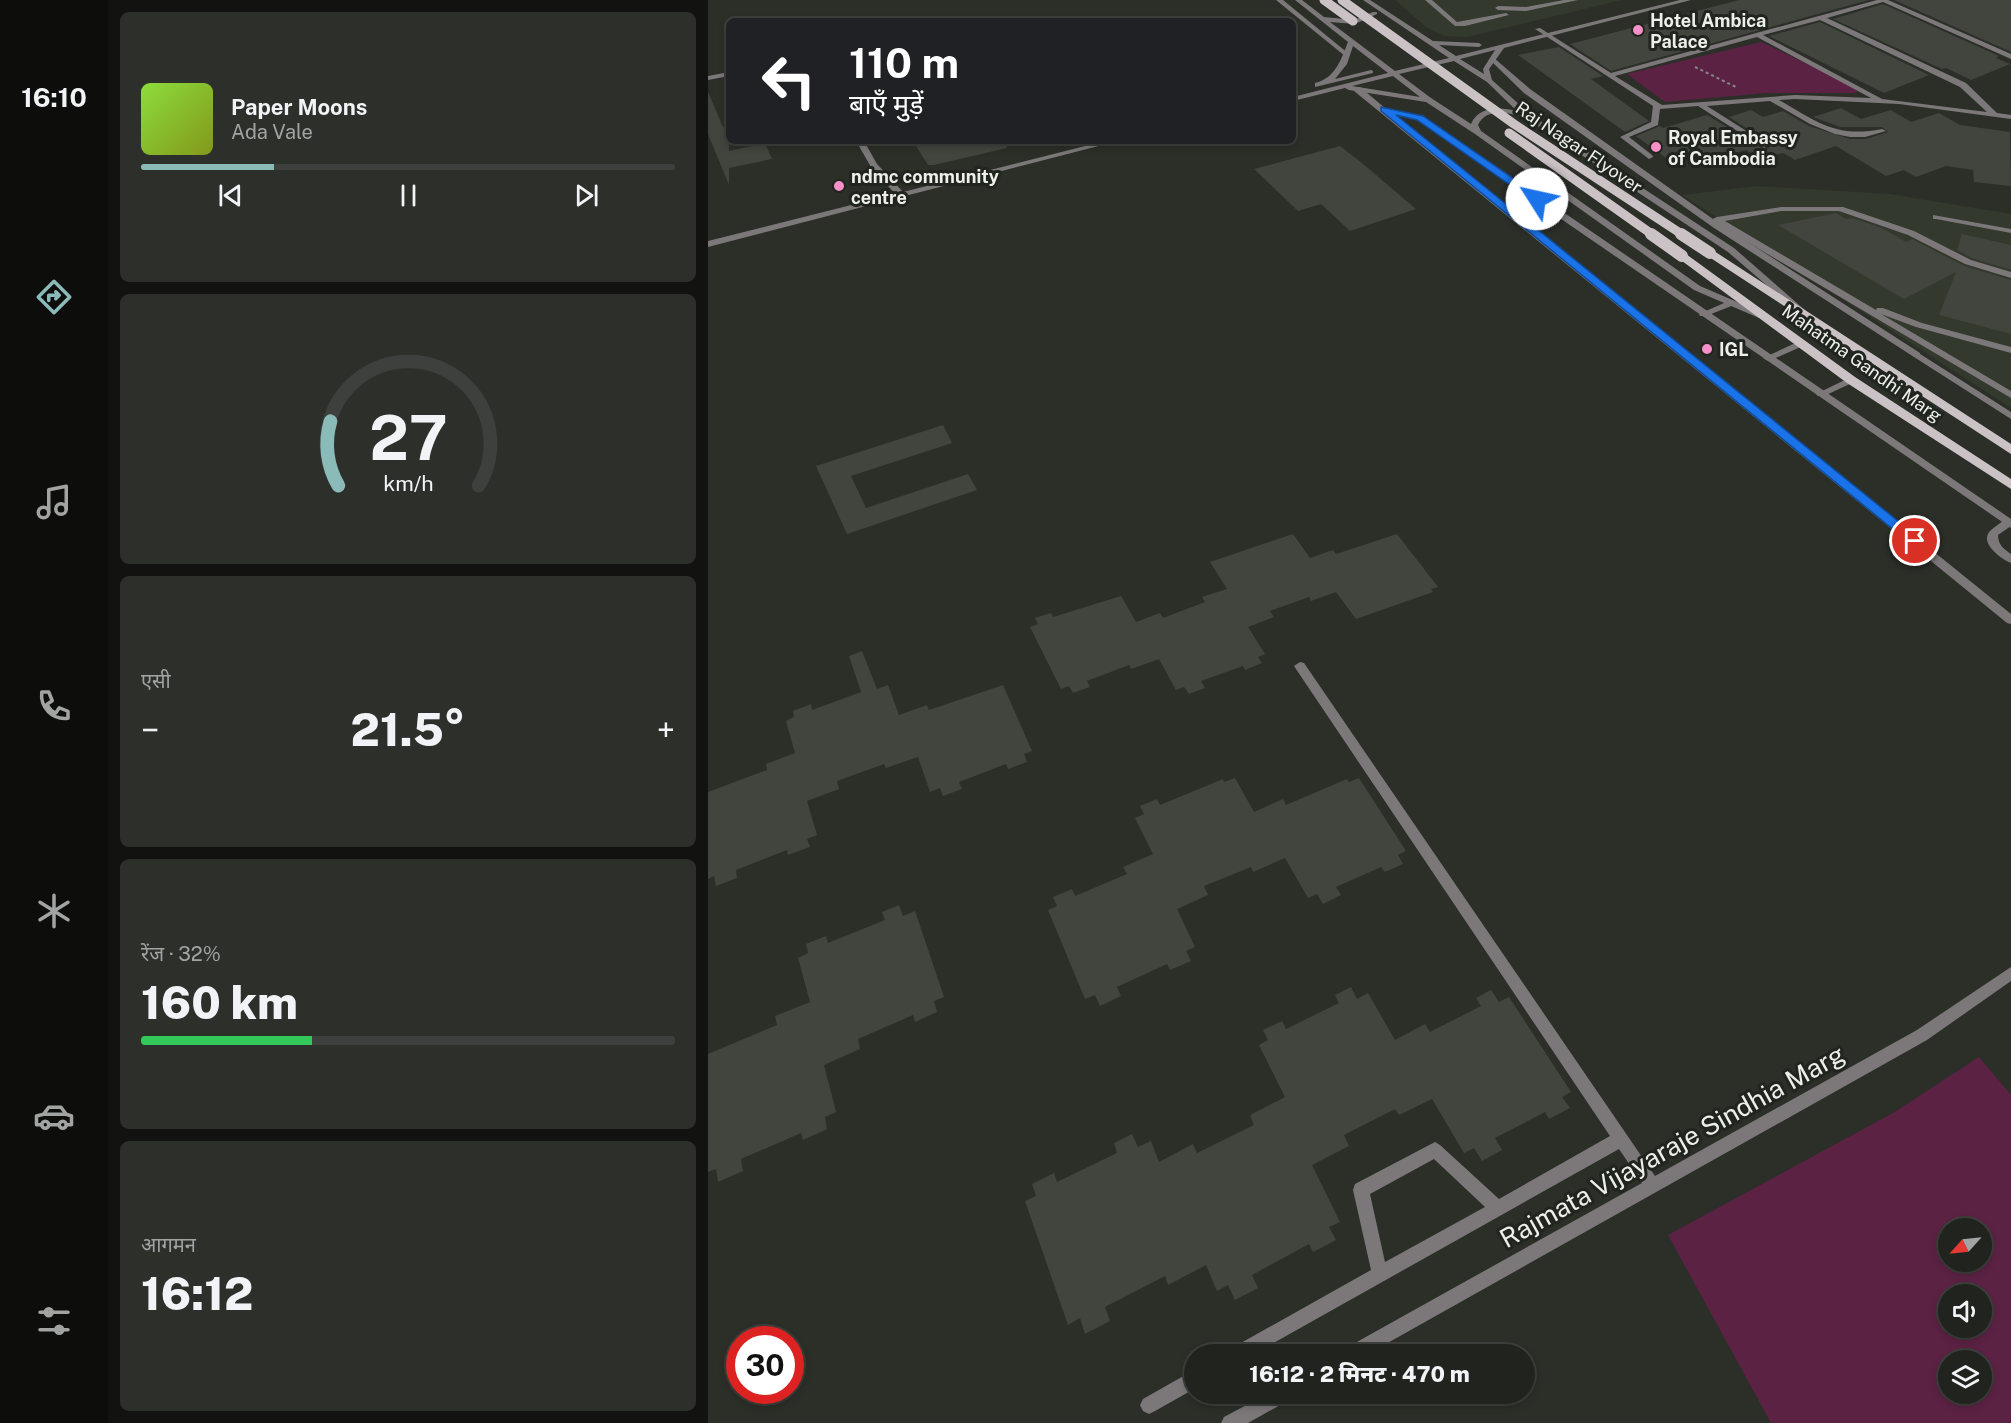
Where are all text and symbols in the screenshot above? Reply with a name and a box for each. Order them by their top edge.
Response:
place label: Hotel Ambica Palace [1650,10,1766,52]
marker: Hotel Ambica Palace [1631,23,1645,37]
text: 110 m [849,38,959,87]
icon: left [750,42,828,120]
text: 16:10 [21,81,87,113]
text: बाएँ मुड़ें [849,88,924,120]
text: Paper Moons [231,94,367,120]
street label: Raj Nagar Flyover [1512,97,1646,197]
text: Ada Vale [231,120,313,144]
place label: Royal Embassy of Cambodia [1668,127,1798,169]
marker: Royal Embassy of Cambodia [1649,140,1663,154]
place label: ndmc community centre [851,166,999,208]
position arrow [1505,167,1569,231]
icon: previous [214,179,247,212]
icon: pause [392,179,425,212]
icon: next [570,179,603,212]
marker: ndmc community centre [832,179,846,193]
icon: directions [33,276,75,318]
street label: Mahatma Gandhi Marg [1778,300,1946,426]
place label: IGL [1719,339,1749,360]
marker: IGL [1700,342,1714,356]
text: 27 [369,401,447,474]
text: km/h [383,472,433,497]
icon: music [33,481,75,523]
pin [1889,515,1940,566]
icon: arrive [1898,524,1931,557]
text: एसी [141,669,171,693]
icon: phone [33,685,75,727]
text: 21.5° [351,703,465,756]
text: − [141,711,159,749]
text: + [657,711,675,749]
icon: climate [33,890,75,932]
text: रेंज · 32% [141,942,221,966]
text: 160 km [141,976,298,1029]
street label: Rajmata Vijayaraje Sindhia Marg [1494,1038,1850,1254]
icon: car [33,1095,75,1137]
north arrow [1938,1218,1992,1272]
map controls [1938,1218,1992,1404]
text: आगमन [141,1233,196,1257]
text: 16:12 [141,1267,253,1320]
button: sound [1938,1284,1992,1338]
icon: filters [33,1300,75,1342]
speed limit sign: 30 [726,1326,804,1404]
button: layers [1938,1350,1992,1404]
text: 16:12 · 2 मिनट · 470 m [1249,1361,1470,1387]

